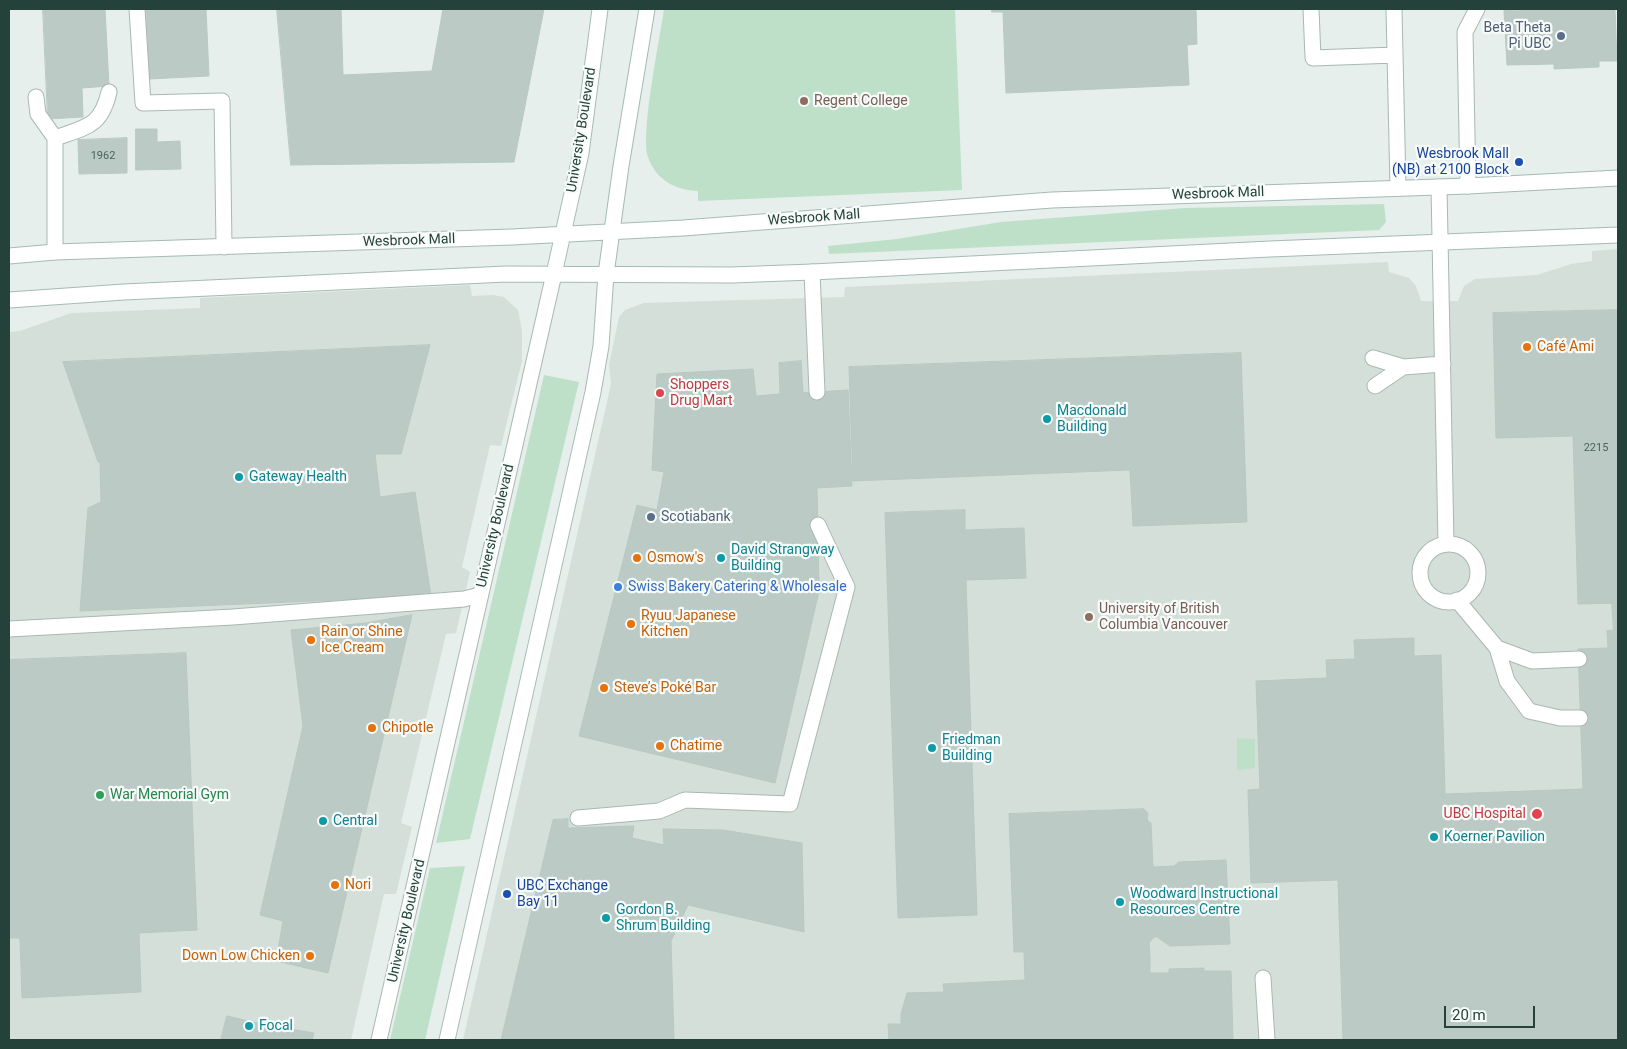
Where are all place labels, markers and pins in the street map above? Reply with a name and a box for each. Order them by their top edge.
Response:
place label: Beta Theta Pi UBC [1484,20,1551,52]
marker: Beta Theta Pi UBC [1555,30,1567,42]
place label: Regent College [814,93,908,109]
marker: Regent College [798,95,810,107]
place label: Wesbrook Mall (NB) at 2100 Block [1392,146,1509,178]
marker: Wesbrook Mall (NB) at 2100 Block [1513,156,1525,168]
place label: Café Ami [1537,339,1594,355]
marker: Café Ami [1521,341,1533,353]
place label: Shoppers Drug Mart [670,377,732,410]
marker: Shoppers Drug Mart [654,387,666,399]
place label: Macdonald Building [1057,403,1127,436]
marker: Macdonald Building [1041,413,1053,425]
place label: Gateway Health [249,469,347,485]
marker: Gateway Health [233,471,245,483]
place label: Scotiabank [661,509,731,525]
marker: Scotiabank [645,511,657,523]
place label: David Strangway Building [731,542,834,574]
place label: Osmow's [647,550,704,566]
marker: Osmow's [631,552,643,564]
marker: David Strangway Building [715,552,727,564]
place label: Swiss Bakery Catering & Wholesale [628,579,847,595]
marker: Swiss Bakery Catering & Wholesale [612,581,624,593]
place label: University of British Columbia Vancouver [1099,601,1228,634]
place label: Ryuu Japanese Kitchen [641,608,736,640]
marker: University of British Columbia Vancouver [1083,611,1095,623]
marker: Ryuu Japanese Kitchen [625,618,637,630]
place label: Rain or Shine Ice Cream [321,624,403,656]
marker: Rain or Shine Ice Cream [305,634,317,646]
place label: Steve’s Poké Bar [614,680,716,696]
marker: Steve’s Poké Bar [598,682,610,694]
place label: Chipotle [382,720,433,736]
marker: Chipotle [366,722,378,734]
place label: Friedman Building [942,732,1001,764]
place label: Chatime [670,738,722,754]
marker: Chatime [654,740,666,752]
marker: Friedman Building [926,742,938,754]
place label: War Memorial Gym [110,787,229,803]
marker: War Memorial Gym [94,789,106,801]
place label: UBC Hospital [1444,806,1526,822]
marker: UBC Hospital [1530,807,1544,821]
place label: Central [333,813,377,829]
marker: Central [317,815,329,827]
place label: Koerner Pavilion [1444,829,1545,845]
marker: Koerner Pavilion [1428,831,1440,843]
place label: Nori [345,877,371,893]
place label: UBC Exchange Bay 11 [517,878,608,910]
marker: Nori [329,879,341,891]
place label: Woodward Instructional Resources Centre [1130,886,1278,919]
marker: UBC Exchange Bay 11 [501,888,513,900]
marker: Woodward Instructional Resources Centre [1114,896,1126,908]
place label: Gordon B. Shrum Building [616,902,710,934]
marker: Gordon B. Shrum Building [600,912,612,924]
place label: Down Low Chicken [182,948,300,964]
marker: Down Low Chicken [304,950,316,962]
place label: Focal [259,1018,293,1034]
marker: Focal [243,1020,255,1032]

